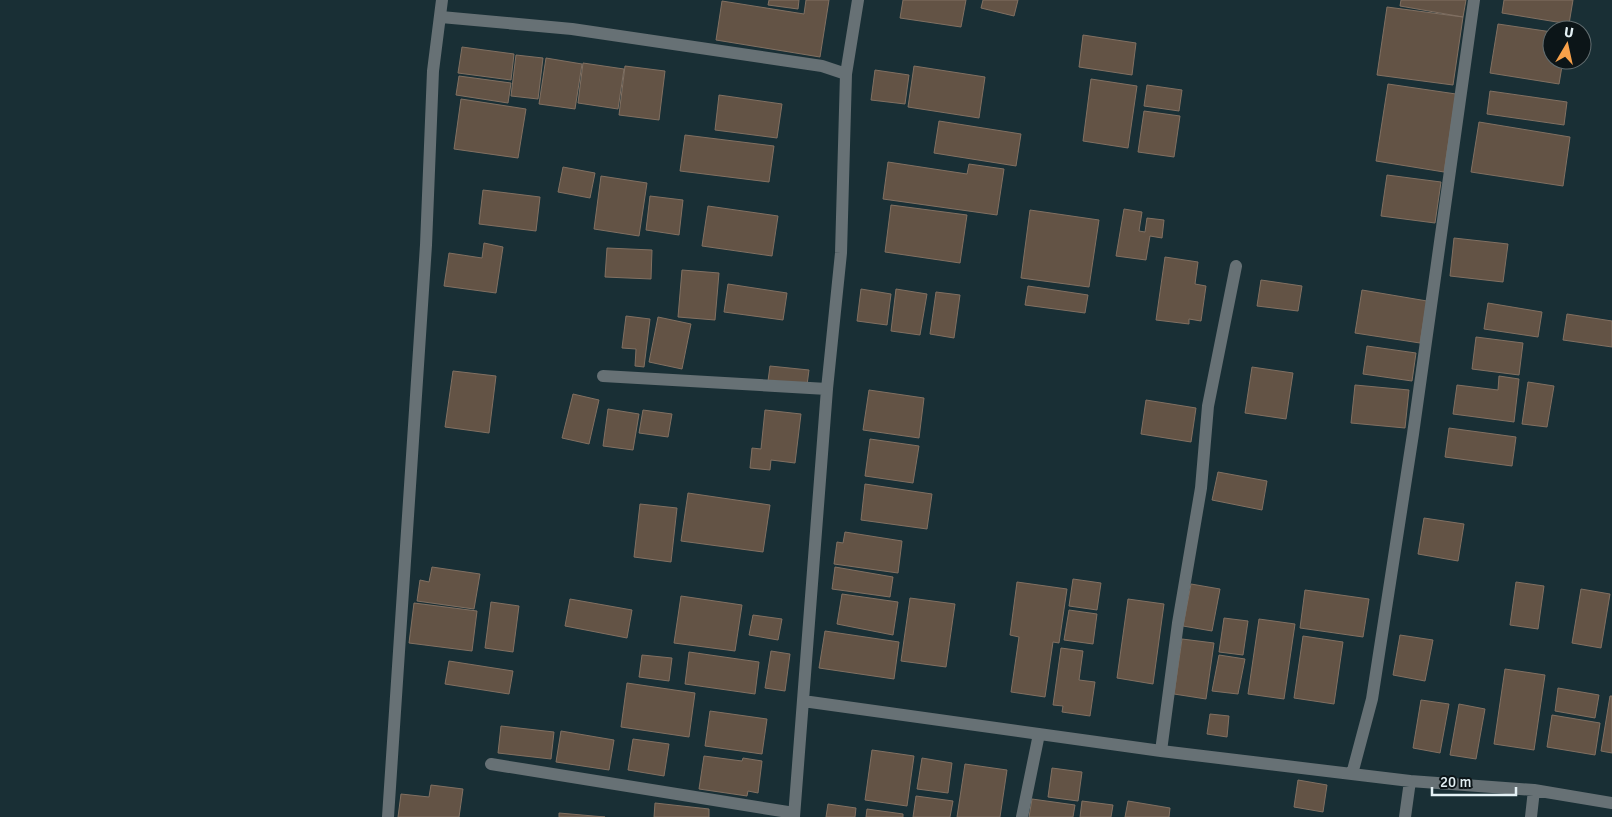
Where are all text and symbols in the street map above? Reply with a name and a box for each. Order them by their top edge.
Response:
north arrow [1542,20,1592,70]
text: U [1563,24,1575,42]
scale bar [1432,764,1516,796]
text: 20 m [1440,773,1471,791]

